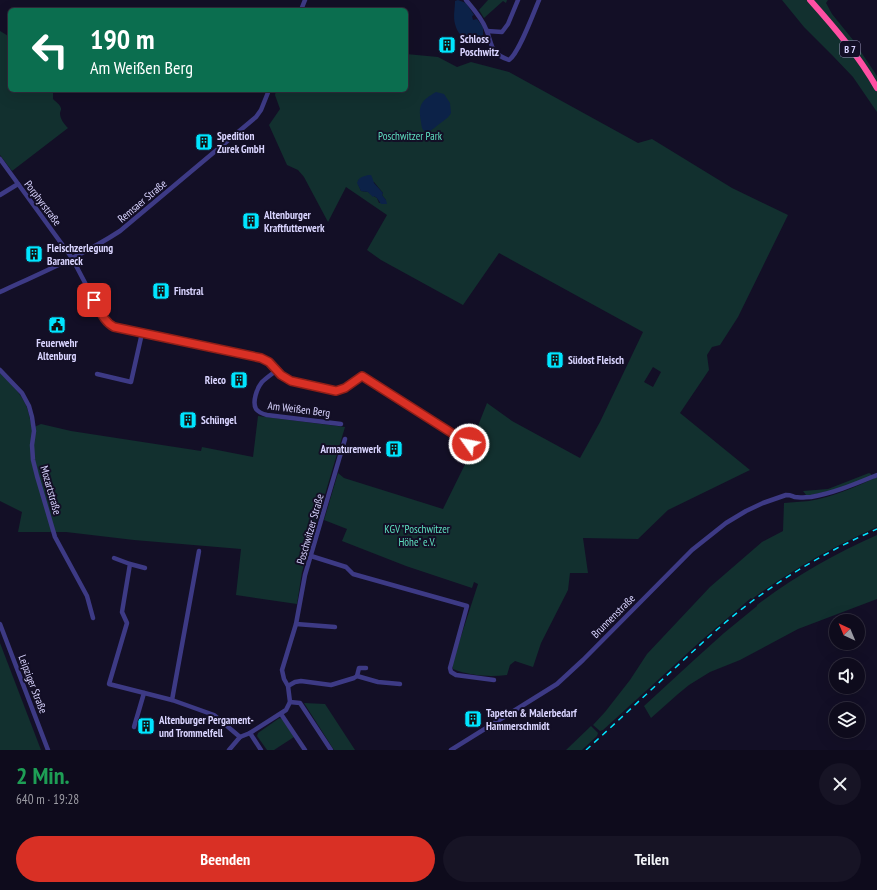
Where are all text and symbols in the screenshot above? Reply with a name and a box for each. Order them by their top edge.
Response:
text: 190 m [90,20,154,57]
icon: left [24,24,76,76]
place label: Schloss Poschwitz [460,32,499,59]
building icon: Schloss Poschwitz [437,35,457,55]
road number: B 7 [840,41,860,57]
text: Am Weißen Berg [90,56,193,79]
place label: Spedition Zurek GmbH [217,129,265,156]
park label: Poschwitzer Park [378,129,443,143]
building icon: Spedition Zurek GmbH [194,132,214,152]
street label: Remsaer Straße [115,176,170,226]
street label: Porphyrstraße [21,178,65,229]
place label: Altenburger Kraftfutterwerk [263,208,325,235]
building icon: Altenburger Kraftfutterwerk [241,211,261,231]
place label: Fleischzerlegung Baraneck [47,241,113,268]
building icon: Fleischzerlegung Baraneck [24,244,44,264]
building icon: Finstral [151,281,171,301]
pin [77,283,111,317]
place label: Finstral [174,284,204,298]
icon: arrive [83,289,105,311]
public building icon: Feuerwehr Altenburg [47,315,67,335]
place label: Feuerwehr Altenburg [36,336,79,363]
building icon: Südost Fleisch [545,350,565,370]
place label: Südost Fleisch [568,353,624,367]
building icon: Rieco [229,370,249,390]
place label: Rieco [205,373,226,387]
street label: Am Weißen Berg [267,398,331,420]
building icon: Schüngel [178,410,198,430]
place label: Schüngel [201,413,237,427]
position arrow [448,423,490,465]
building icon: Armaturenwerk [384,439,404,459]
place label: Armaturenwerk [320,442,381,456]
street label: Mozartstraße [37,464,65,517]
street label: Poschwitzer Straße [293,492,327,566]
park label: KGV "Poschwitzer Höhe" e.V. [384,522,450,549]
street label: Brunnenstraße [588,591,638,641]
north arrow [829,614,865,650]
map controls [829,614,865,738]
street label: Leipziger Straße [15,653,51,716]
button: sound [829,658,865,694]
button: layers [829,702,865,738]
place label: Tapeten & Malerbedarf Hammerschmidt [486,706,578,733]
building icon: Tapeten & Malerbedarf Hammerschmidt [463,709,483,729]
place label: Altenburger Pergament- und Trommelfell [158,713,254,740]
building icon: Altenburger Pergament- und Trommelfell [136,716,156,736]
text: 2 Min. [16,760,70,791]
button: close [819,763,861,805]
text: 640 m · 19:28 [16,791,79,808]
button: Beenden [16,836,435,882]
button: Teilen [443,836,861,882]

